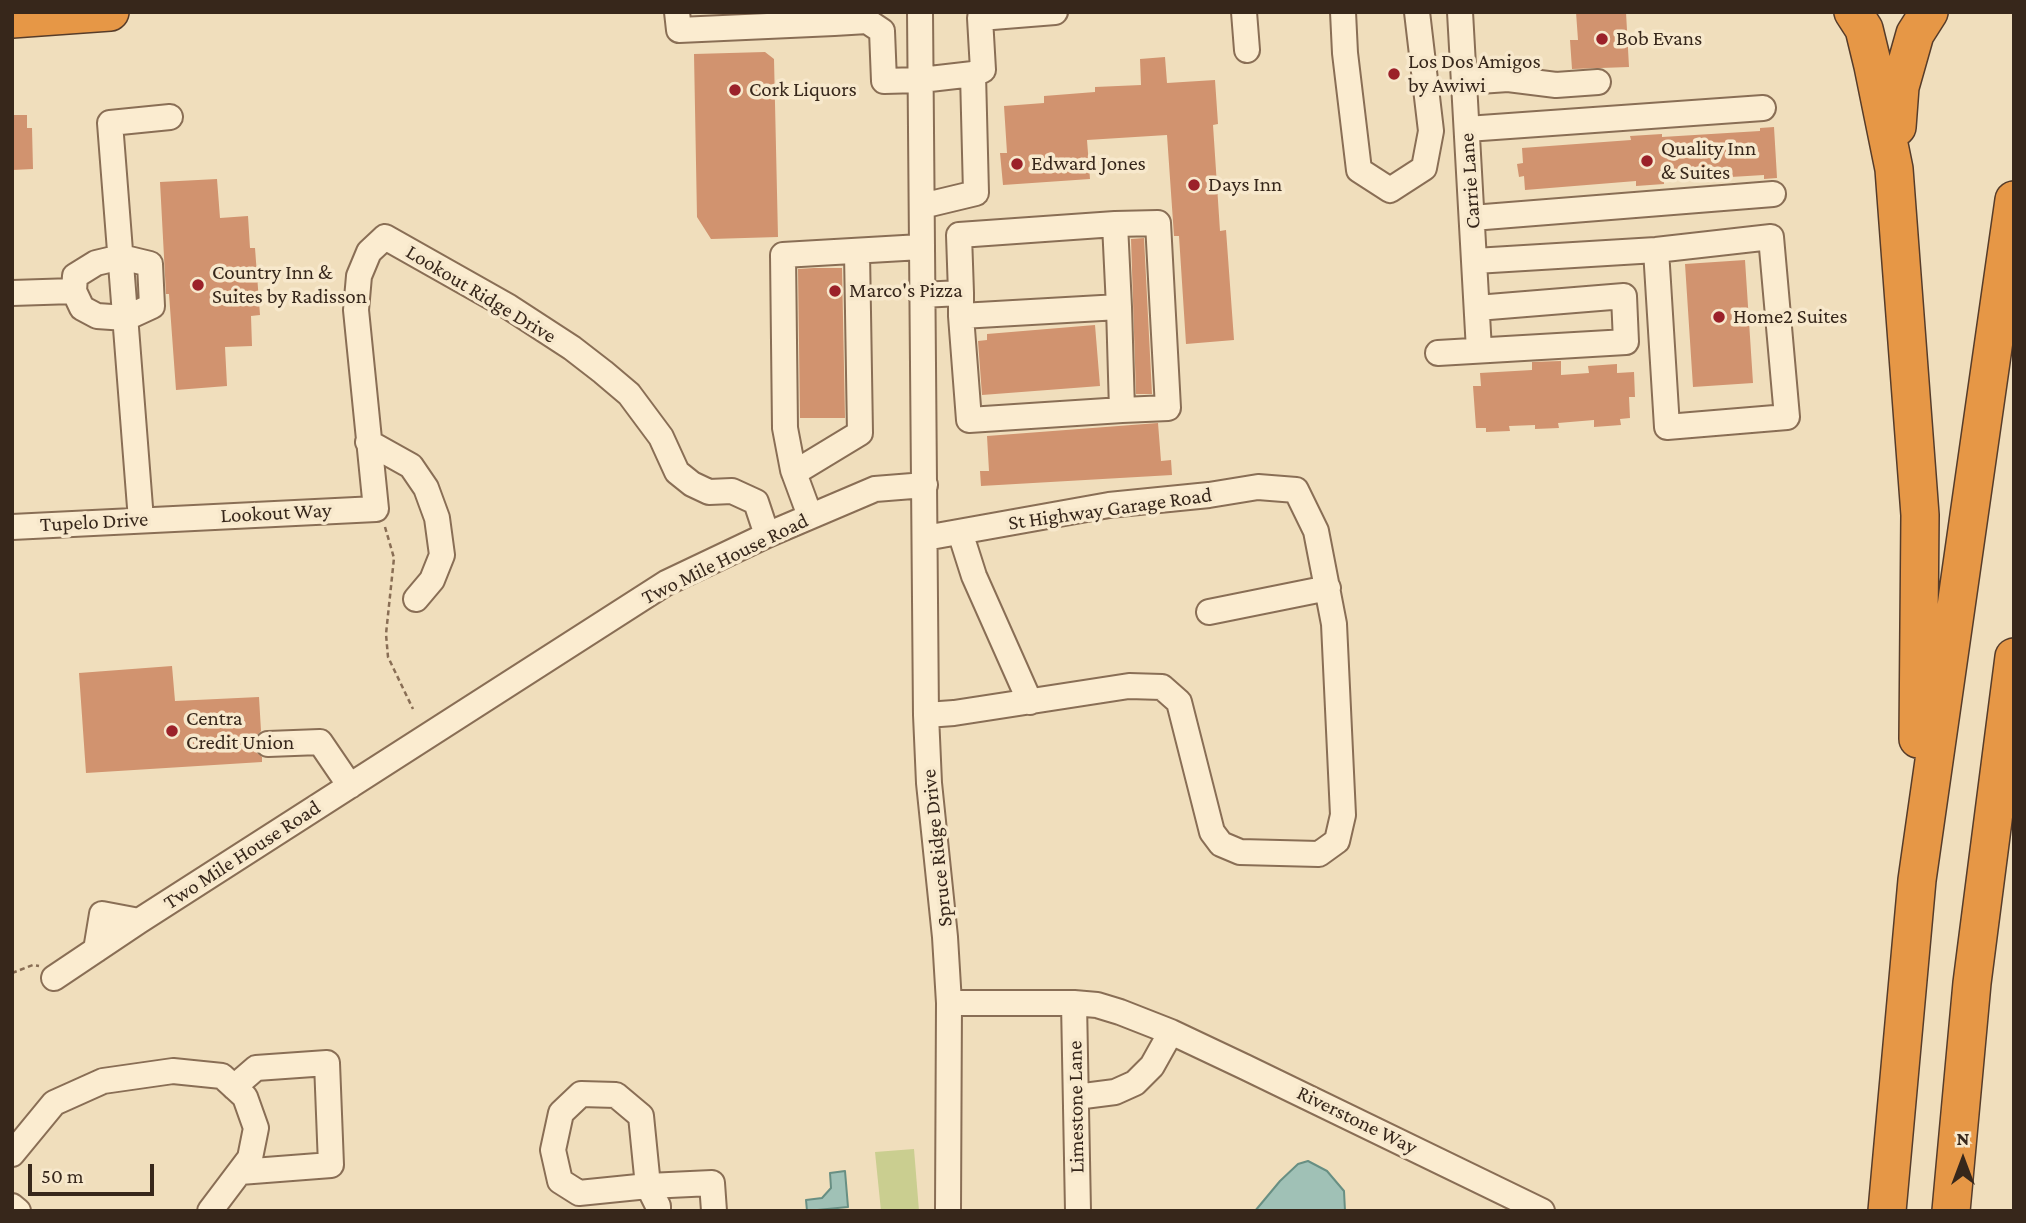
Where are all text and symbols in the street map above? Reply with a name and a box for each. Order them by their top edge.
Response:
place label: Bob Evans [1616,26,1702,52]
marker: Bob Evans [1594,31,1610,47]
place label: Los Dos Amigos by Awiwi [1408,49,1541,99]
marker: Los Dos Amigos by Awiwi [1386,66,1402,82]
place label: Cork Liquors [749,77,857,103]
marker: Cork Liquors [727,82,743,98]
street label: Carrie Lane [1454,132,1486,230]
place label: Quality Inn & Suites [1661,136,1756,186]
place label: Edward Jones [1031,151,1146,177]
marker: Quality Inn & Suites [1639,153,1655,169]
marker: Edward Jones [1009,156,1025,172]
place label: Days Inn [1208,172,1282,198]
marker: Days Inn [1186,177,1202,193]
street label: Lookout Ridge Drive [401,239,561,349]
place label: Country Inn & Suites by Radisson [212,260,367,310]
marker: Country Inn & Suites by Radisson [190,277,206,293]
place label: Marco's Pizza [849,278,963,304]
marker: Marco's Pizza [827,283,843,299]
place label: Home2 Suites [1733,304,1848,330]
marker: Home2 Suites [1711,309,1727,325]
street label: St Highway Garage Road [1007,482,1213,536]
street label: Lookout Way [220,498,332,528]
street label: Tupelo Drive [39,507,149,537]
street label: Two Mile House Road [638,508,812,610]
place label: Centra Credit Union [186,706,294,756]
marker: Centra Credit Union [164,723,180,739]
street label: Spruce Ridge Drive [916,768,958,928]
street label: Two Mile House Road [159,795,325,915]
street label: Limestone Lane [1062,1040,1090,1174]
street label: Riverstone Way [1293,1080,1421,1160]
north arrow [1928,1125,1998,1195]
text: N [1957,1128,1969,1149]
scale bar [32,1150,158,1194]
text: 50 m [41,1164,84,1188]

